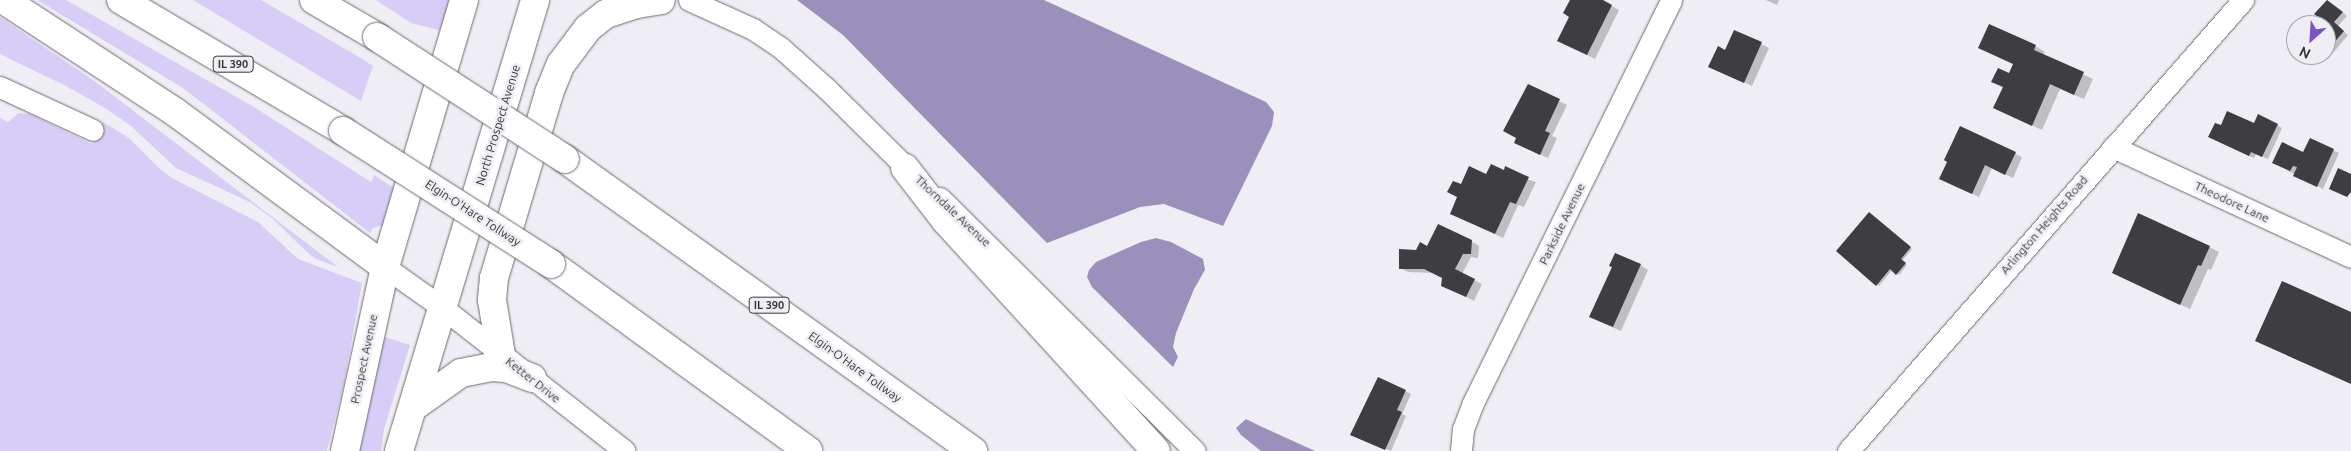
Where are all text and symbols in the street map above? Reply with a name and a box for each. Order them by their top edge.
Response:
north arrow [2286,15,2336,65]
text: N [2297,43,2313,62]
road number: IL 390 [212,56,254,72]
street label: North Prospect Avenue [473,63,523,187]
street label: Thorndale Avenue [912,172,994,250]
street label: Arlington Heights Road [1997,173,2091,277]
street label: Elgin-O'Hare Tollway [422,177,524,249]
street label: Theodore Lane [2192,178,2272,226]
street label: Parkside Avenue [1536,181,1588,267]
road number: IL 390 [748,296,790,314]
street label: Prospect Avenue [347,313,381,405]
street label: Elgin-O'Hare Tollway [806,329,904,405]
street label: Ketter Drive [503,354,563,406]

